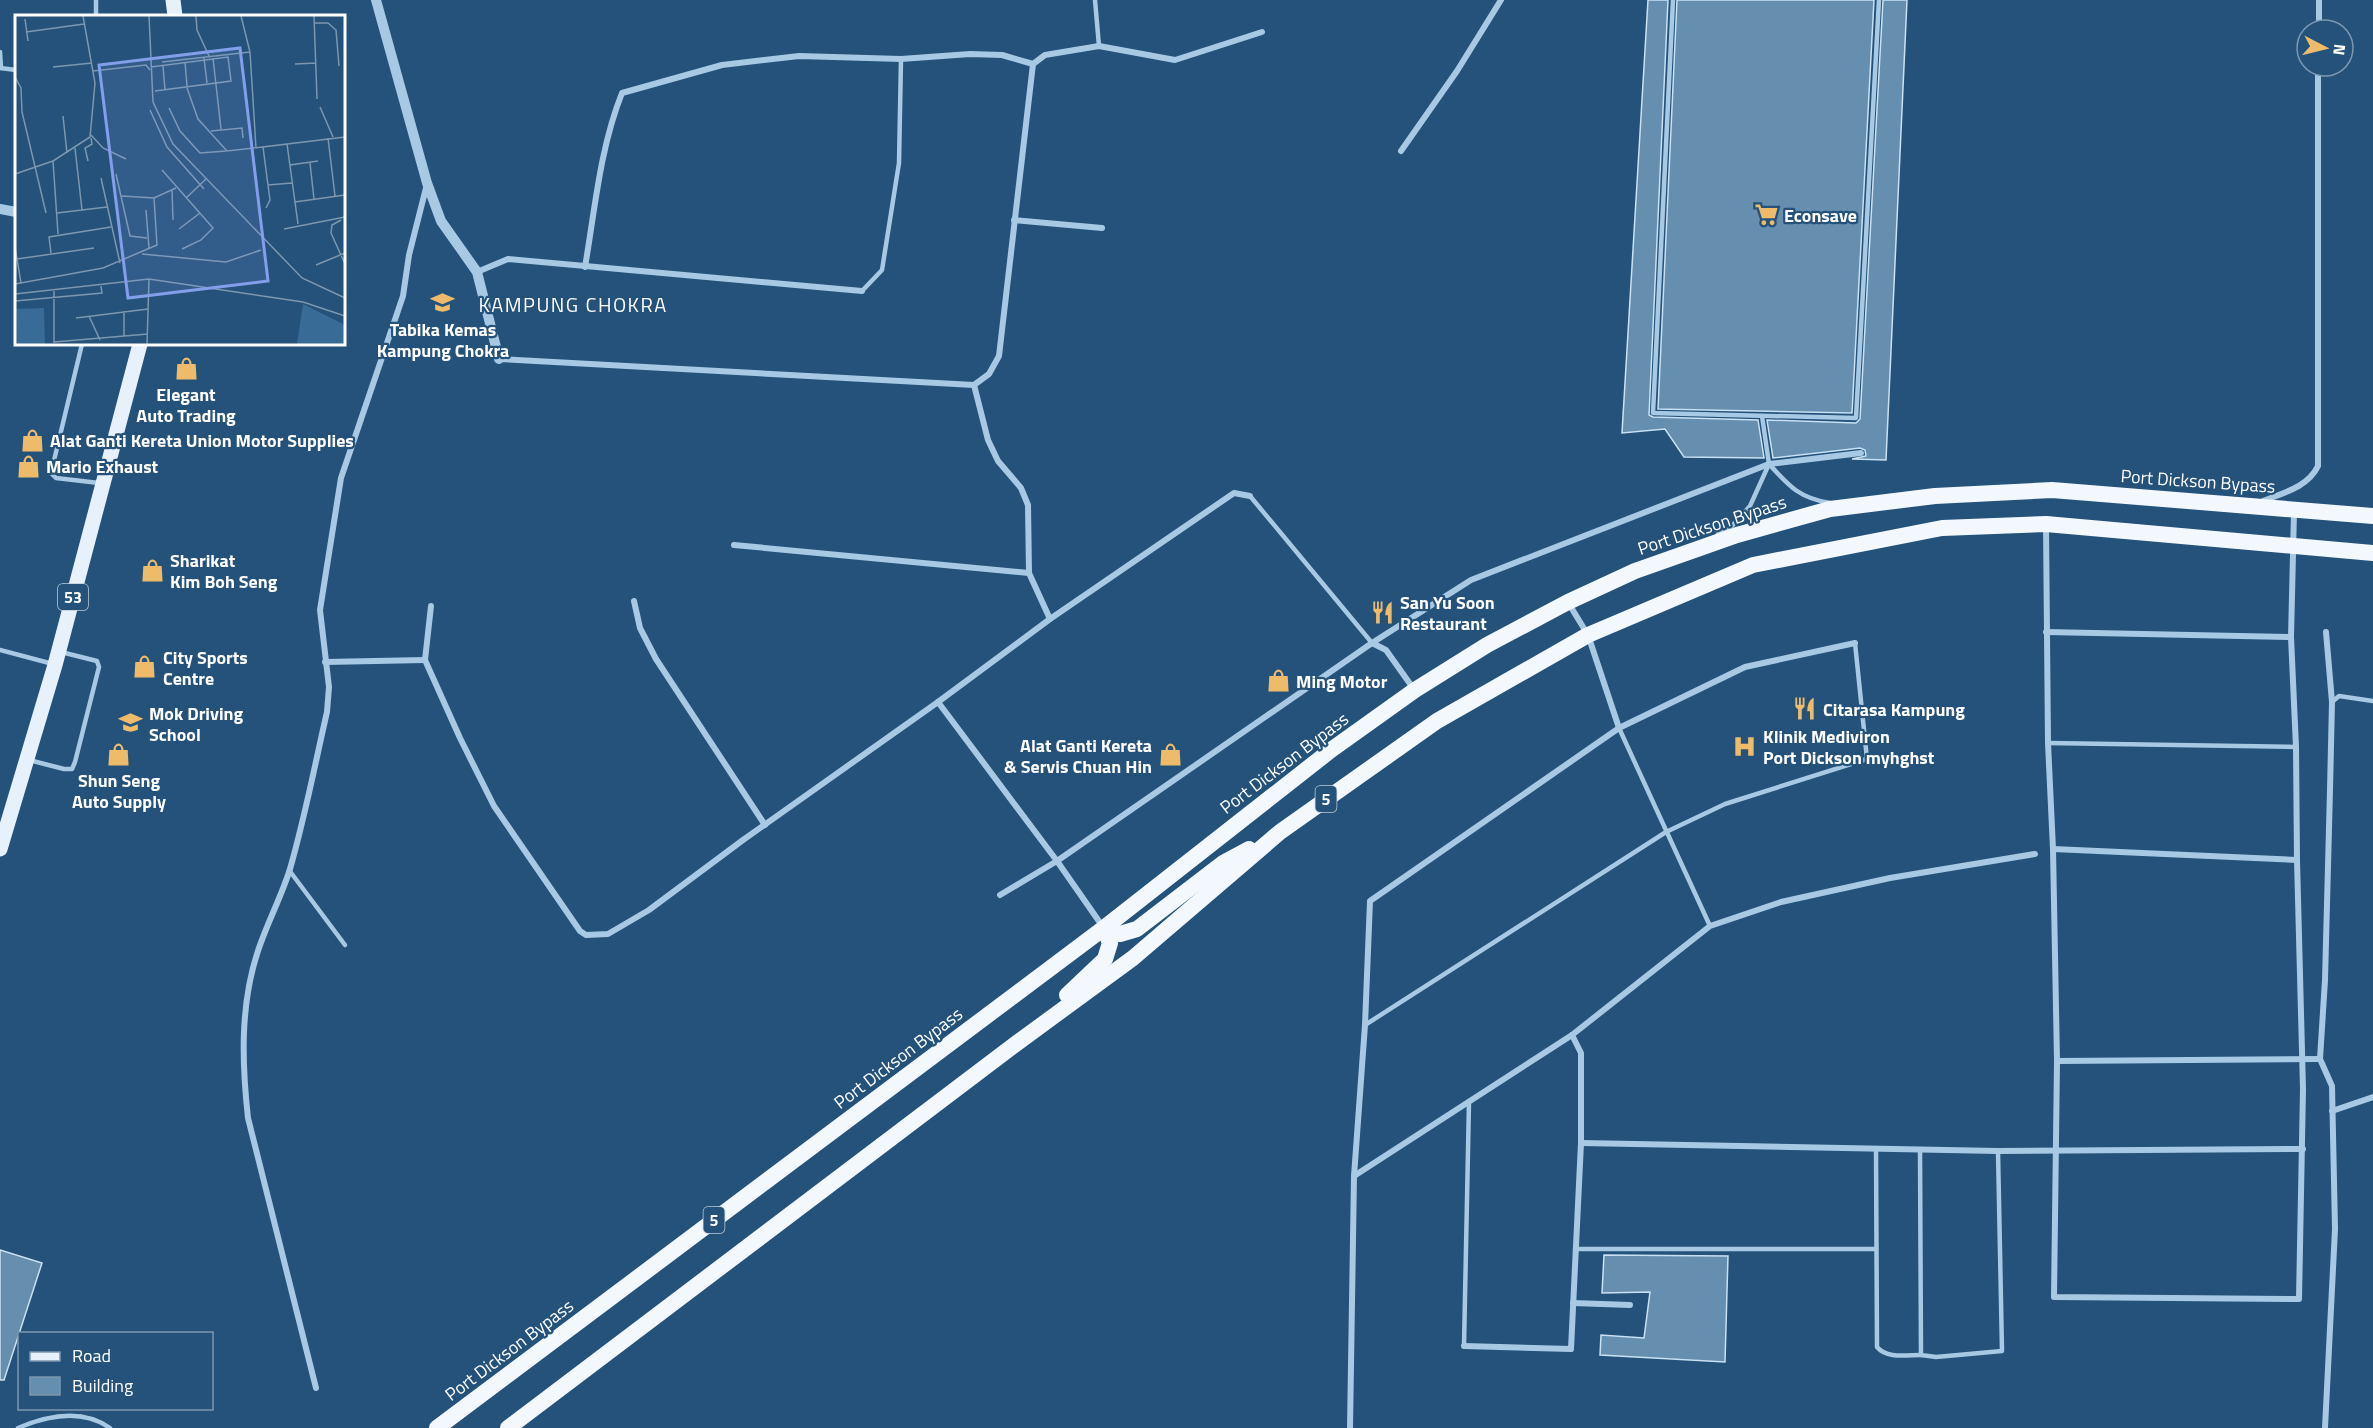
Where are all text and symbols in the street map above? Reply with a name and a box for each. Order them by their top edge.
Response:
inset map [15,15,345,345]
north arrow [2295,18,2355,78]
text: N [2327,43,2352,57]
supermarket icon: Econsave [1753,202,1779,228]
place label: Econsave [1784,202,1857,229]
district label: KAMPUNG CHOKRA [478,289,668,320]
school or university icon: Tabika Kemas Kampung Chokra [430,290,456,316]
place label: Tabika Kemas Kampung Chokra [377,316,509,364]
shop icon: Elegant Auto Trading [173,355,199,381]
place label: Elegant Auto Trading [136,381,236,429]
shop icon: Alat Ganti Kereta Union Motor Supplies [19,427,45,453]
place label: Alat Ganti Kereta Union Motor Supplies [50,427,354,454]
shop icon: Mario Exhaust [15,453,41,479]
place label: Mario Exhaust [46,453,159,480]
street label: Port Dickson Bypass [2120,462,2276,500]
street label: Port Dickson Bypass [1634,488,1790,562]
place label: Sharikat Kim Boh Seng [170,547,278,595]
shop icon: Sharikat Kim Boh Seng [139,557,165,583]
road number: 53 [58,584,88,610]
place label: San Yu Soon Restaurant [1400,589,1495,637]
restaurant icon: San Yu Soon Restaurant [1369,599,1395,625]
place label: City Sports Centre [163,644,248,692]
shop icon: City Sports Centre [132,654,158,680]
shop icon: Ming Motor [1265,668,1291,694]
place label: Ming Motor [1296,668,1388,695]
restaurant icon: Citarasa Kampung [1792,696,1818,722]
place label: Citarasa Kampung [1823,696,1965,723]
place label: Mok Driving School [149,700,244,748]
street label: Port Dickson Bypass [1214,706,1354,820]
school or university icon: Mok Driving School [118,710,144,736]
place label: Klinik Mediviron Port Dickson myhghst [1763,723,1935,771]
place label: Alat Ganti Kereta & Servis Chuan Hin [1004,732,1152,780]
hospital icon: Klinik Mediviron Port Dickson myhghst [1732,733,1758,759]
shop icon: Shun Seng Auto Supply [106,741,132,767]
shop icon: Alat Ganti Kereta & Servis Chuan Hin [1157,742,1183,768]
place label: Shun Seng Auto Supply [72,767,166,815]
road number: 5 [1316,786,1336,812]
street label: Port Dickson Bypass [828,1001,968,1115]
road number: 5 [704,1207,724,1233]
street label: Port Dickson Bypass [439,1293,579,1407]
legend [18,1332,213,1410]
text: Road [72,1342,111,1369]
text: Building [72,1372,133,1399]

